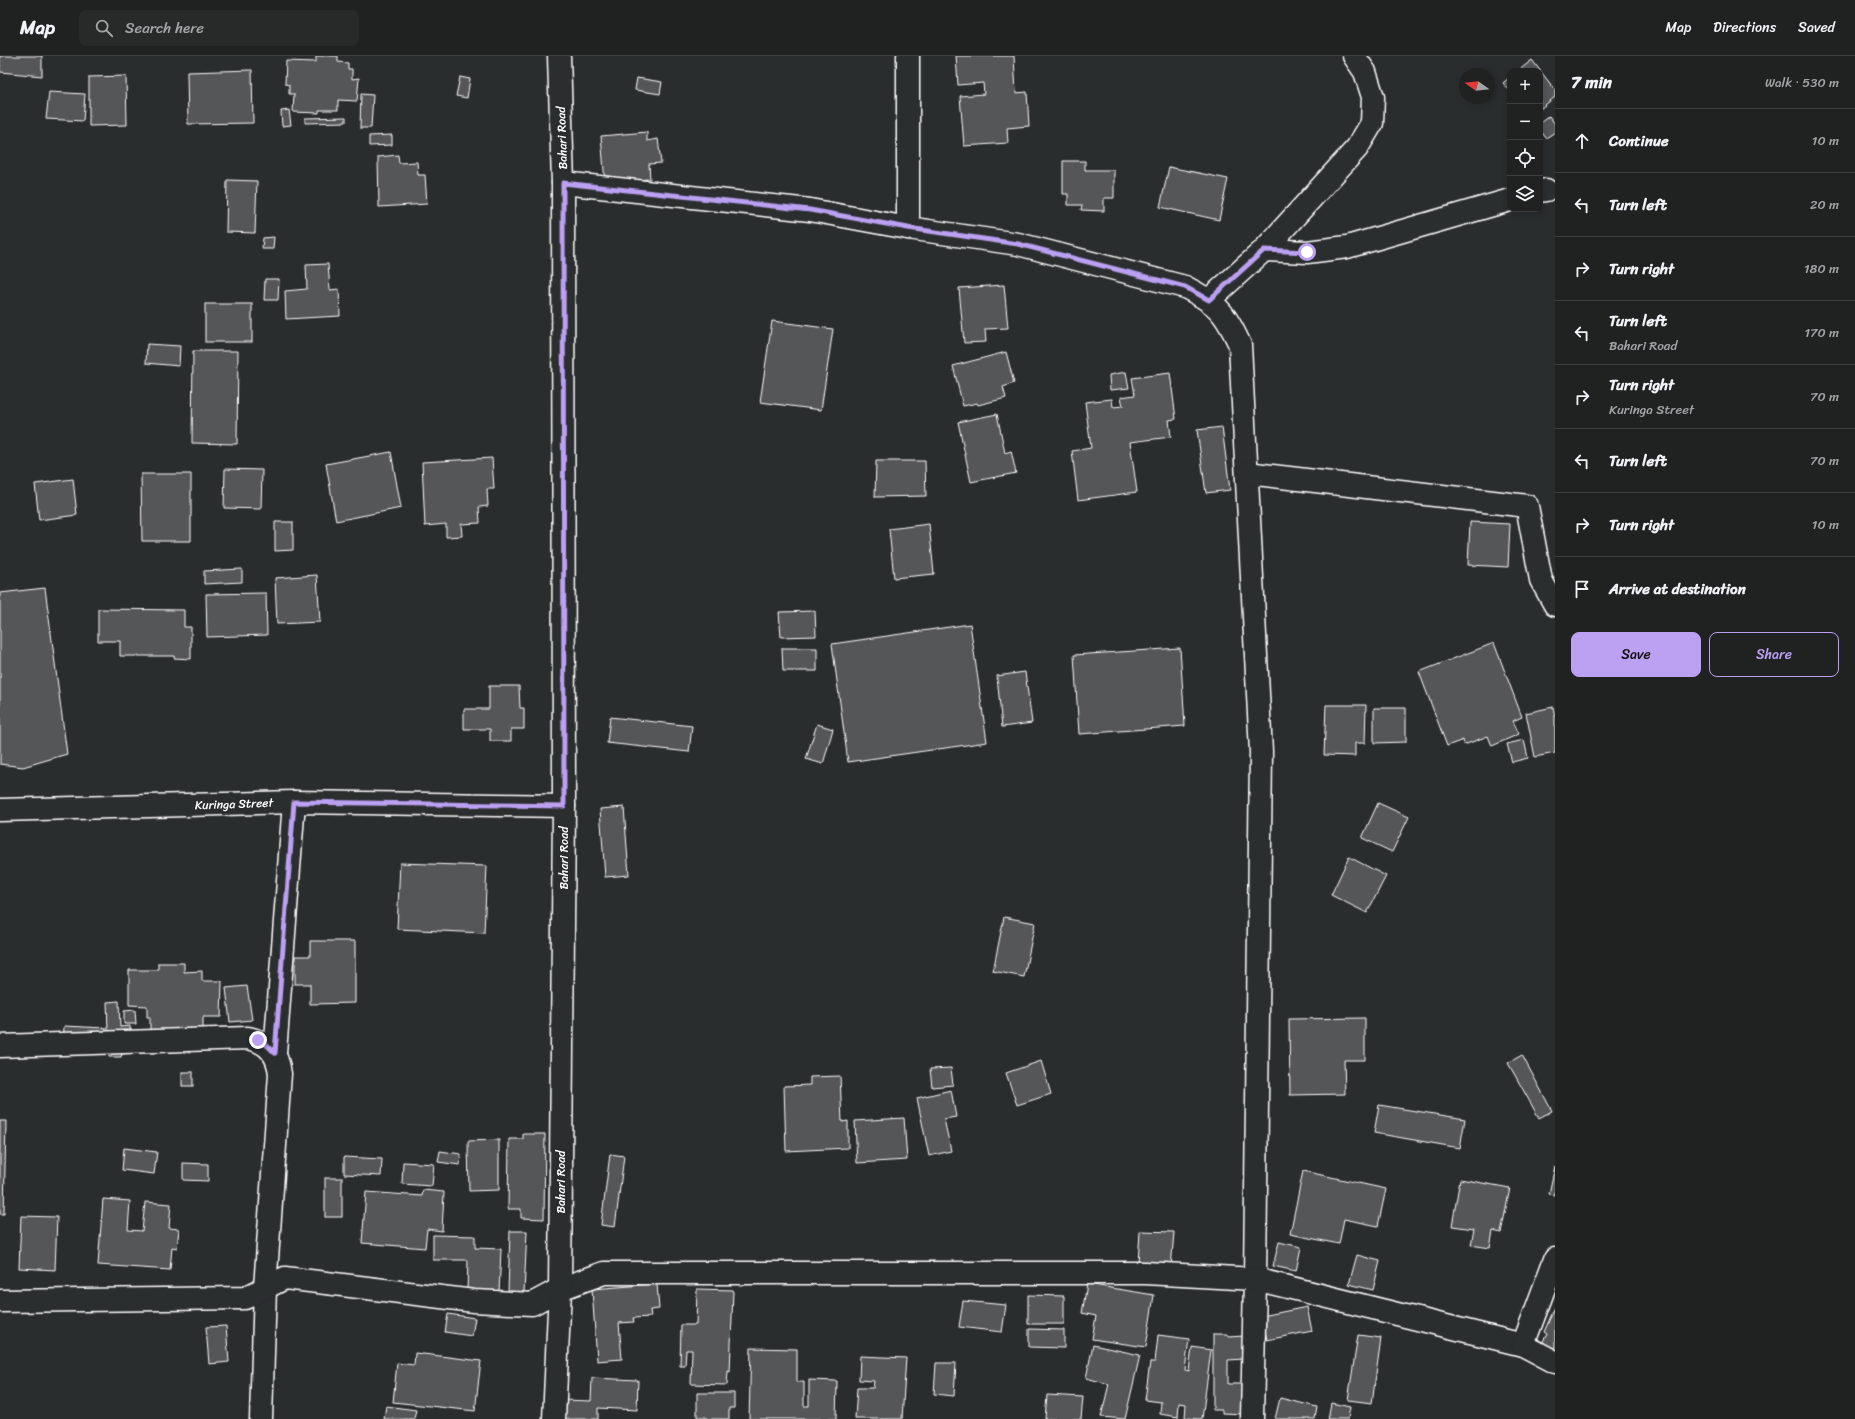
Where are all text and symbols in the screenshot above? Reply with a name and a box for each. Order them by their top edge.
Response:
search box [79,10,359,46]
text: Map [20,11,55,44]
text: Search here [125,15,204,41]
text: Map [1665,15,1691,40]
text: Directions [1713,15,1776,40]
text: Saved [1798,15,1835,40]
icon: search [93,17,115,39]
text: 7 min [1571,67,1612,97]
north arrow [1459,68,1495,104]
map controls [1507,68,1543,212]
button: + [1507,68,1543,104]
text: Walk · 530 m [1765,71,1839,94]
button: − [1507,104,1543,140]
street label: Bahari Road [550,105,574,170]
text: Continue [1609,128,1669,154]
text: 10 m [1812,129,1839,152]
icon: ahead [1571,130,1593,152]
button: locate [1507,140,1543,176]
button: layers [1507,176,1543,212]
text: Turn left [1609,192,1667,218]
text: 20 m [1810,193,1839,216]
icon: left [1571,194,1593,216]
route start [1298,243,1316,261]
text: Turn right [1609,256,1674,282]
text: 180 m [1804,257,1839,280]
icon: right [1571,258,1593,280]
text: Turn left [1609,308,1667,334]
text: 170 m [1804,321,1839,344]
icon: left [1571,322,1593,344]
text: Bahari Road [1609,334,1677,357]
text: Turn right [1609,372,1674,398]
text: 70 m [1810,385,1839,408]
icon: right [1571,386,1593,408]
text: Kuringa Street [1609,398,1694,421]
text: Turn left [1609,448,1667,474]
text: 70 m [1810,449,1839,472]
icon: left [1571,450,1593,472]
text: Turn right [1609,512,1674,538]
text: 10 m [1812,513,1839,536]
icon: right [1571,514,1593,536]
text: Arrive at destination [1609,576,1746,602]
icon: arrive [1571,578,1593,600]
button: Save [1571,632,1701,677]
button: Share [1709,632,1839,677]
street label: Kuringa Street [194,792,275,816]
street label: Bahari Road [553,826,575,890]
route end [249,1031,267,1049]
street label: Bahari Road [550,1150,572,1214]

